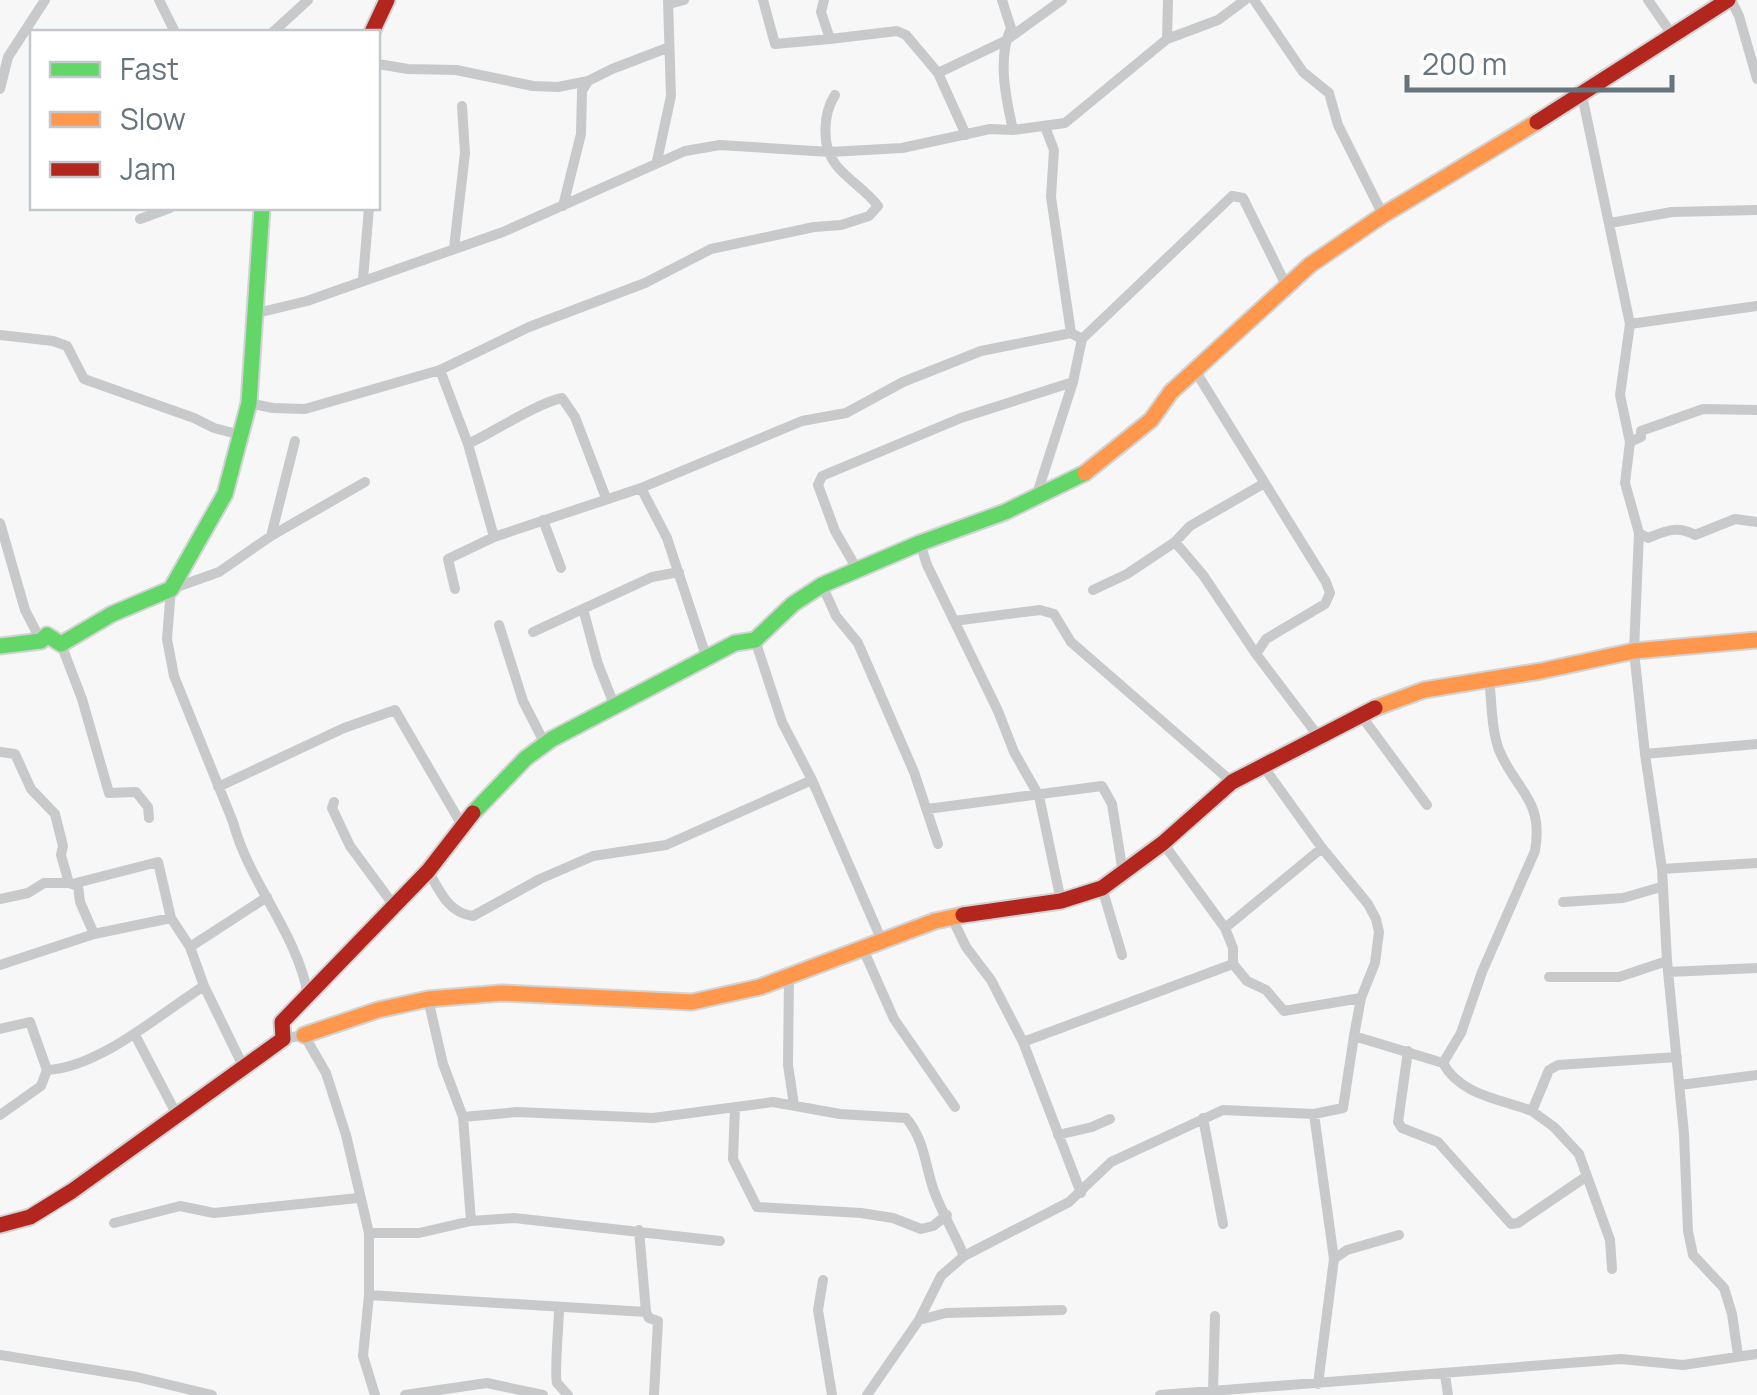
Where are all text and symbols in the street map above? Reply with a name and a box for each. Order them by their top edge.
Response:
legend [30,30,380,210]
scale bar [1407,30,1672,92]
text: 200 m [1422,43,1507,84]
text: Fast [120,48,179,89]
text: Slow [120,98,186,139]
text: Jam [120,148,176,189]

